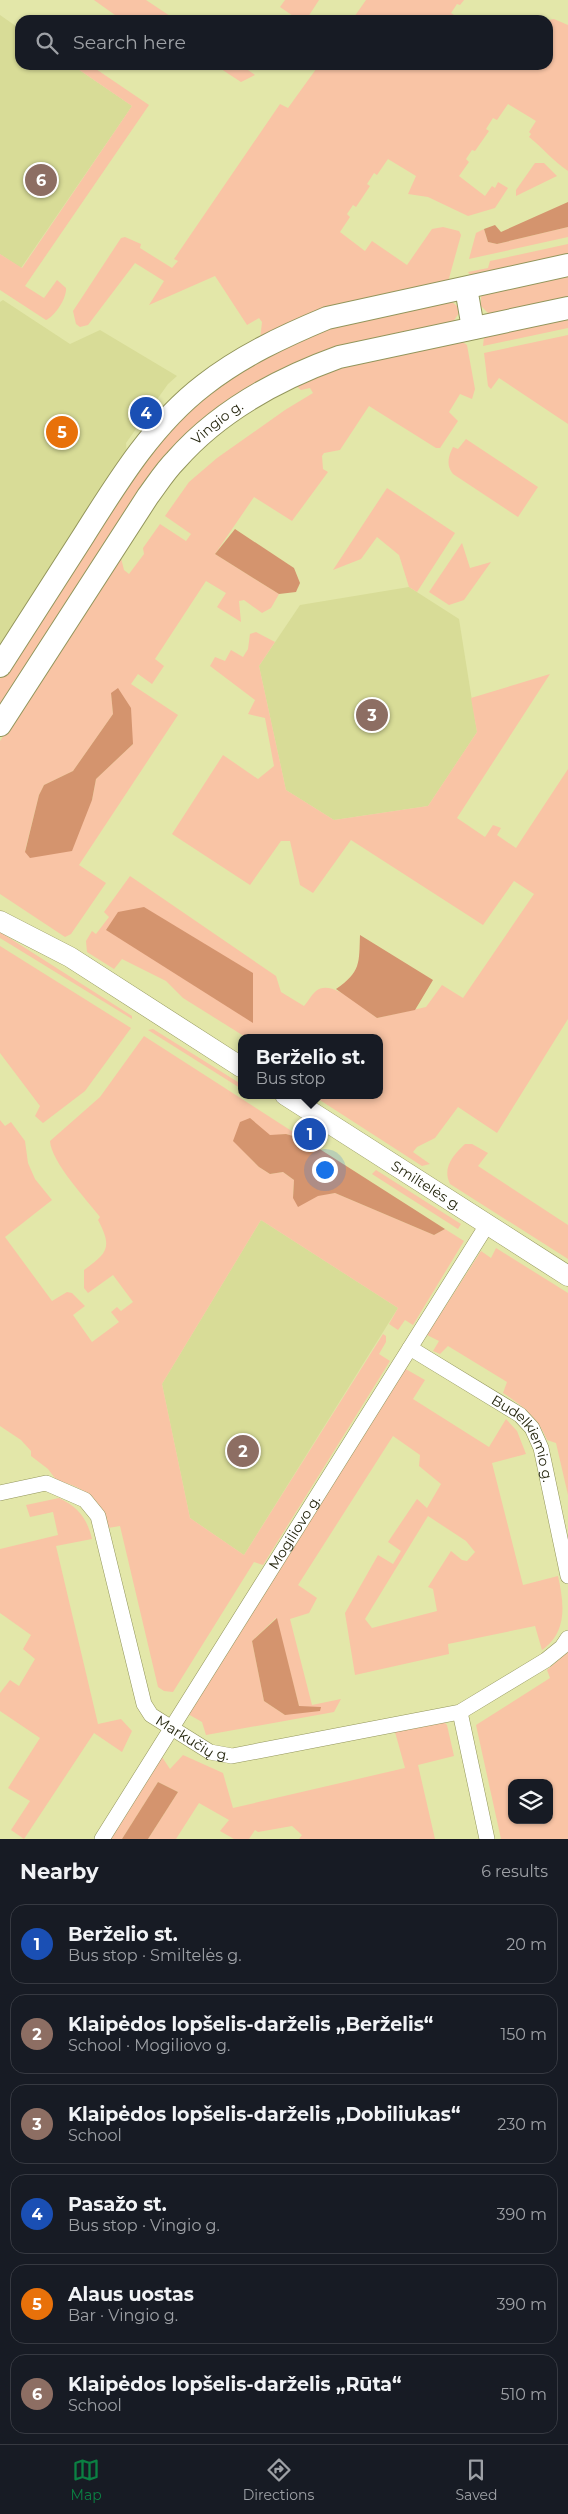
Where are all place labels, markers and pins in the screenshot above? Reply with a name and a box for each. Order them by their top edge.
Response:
pin: 6 [25,161,57,199]
pin: 4 [130,394,162,432]
pin: 5 [46,413,78,451]
pin: 3 [356,696,388,734]
pin: 1 [294,1115,326,1153]
pin: 2 [227,1432,259,1470]

